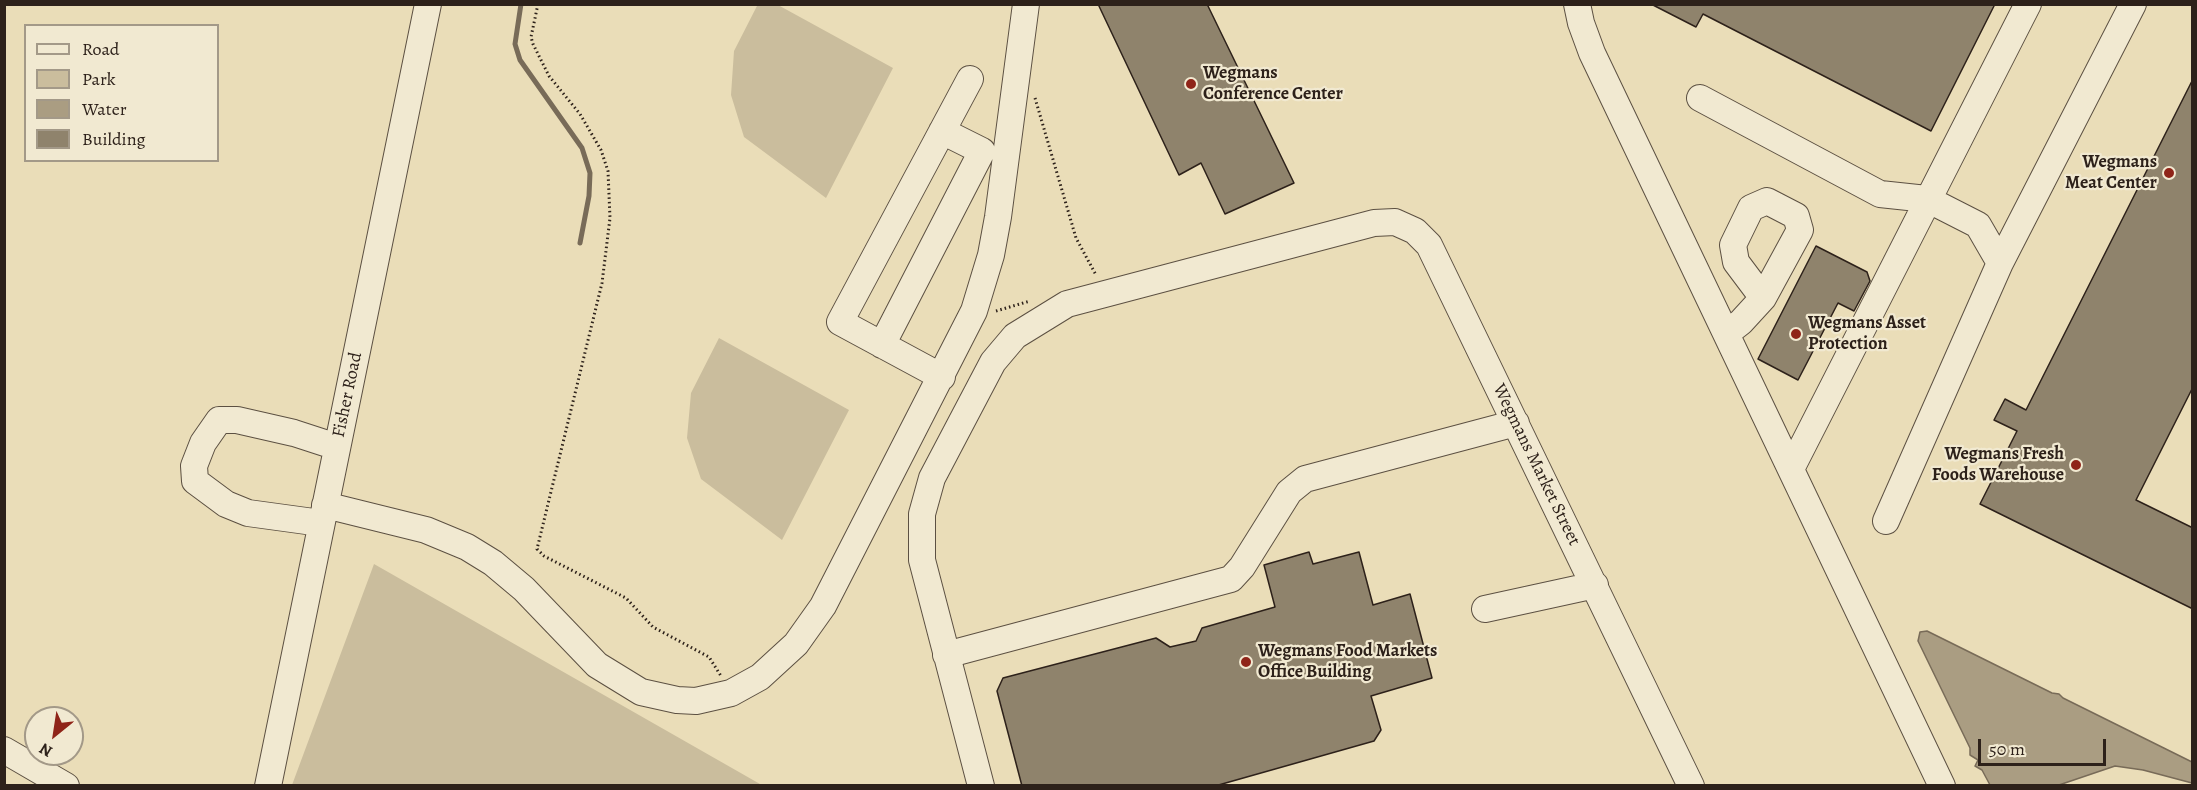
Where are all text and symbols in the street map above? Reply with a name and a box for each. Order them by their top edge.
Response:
legend [24,24,219,162]
text: Road [82,37,119,61]
place label: Wegmans Conference Center [1203,63,1343,106]
text: Park [82,67,116,91]
marker: Wegmans Conference Center [1184,77,1198,91]
text: Water [82,97,127,121]
text: Building [82,127,146,151]
place label: Wegmans Meat Center [2065,152,2157,195]
marker: Wegmans Meat Center [2162,166,2176,180]
place label: Wegmans Asset Protection [1808,313,1926,356]
marker: Wegmans Asset Protection [1789,327,1803,341]
street label: Fisher Road [328,350,368,440]
street label: Wegmans Market Street [1487,381,1585,549]
place label: Wegmans Fresh Foods Warehouse [1932,444,2064,486]
marker: Wegmans Fresh Foods Warehouse [2069,458,2083,472]
place label: Wegmans Food Markets Office Building [1258,641,1437,684]
marker: Wegmans Food Markets Office Building [1239,655,1253,669]
north arrow [24,706,84,766]
scale bar [1981,727,2108,765]
text: N [35,737,57,762]
text: 50 m [1989,737,2025,761]

